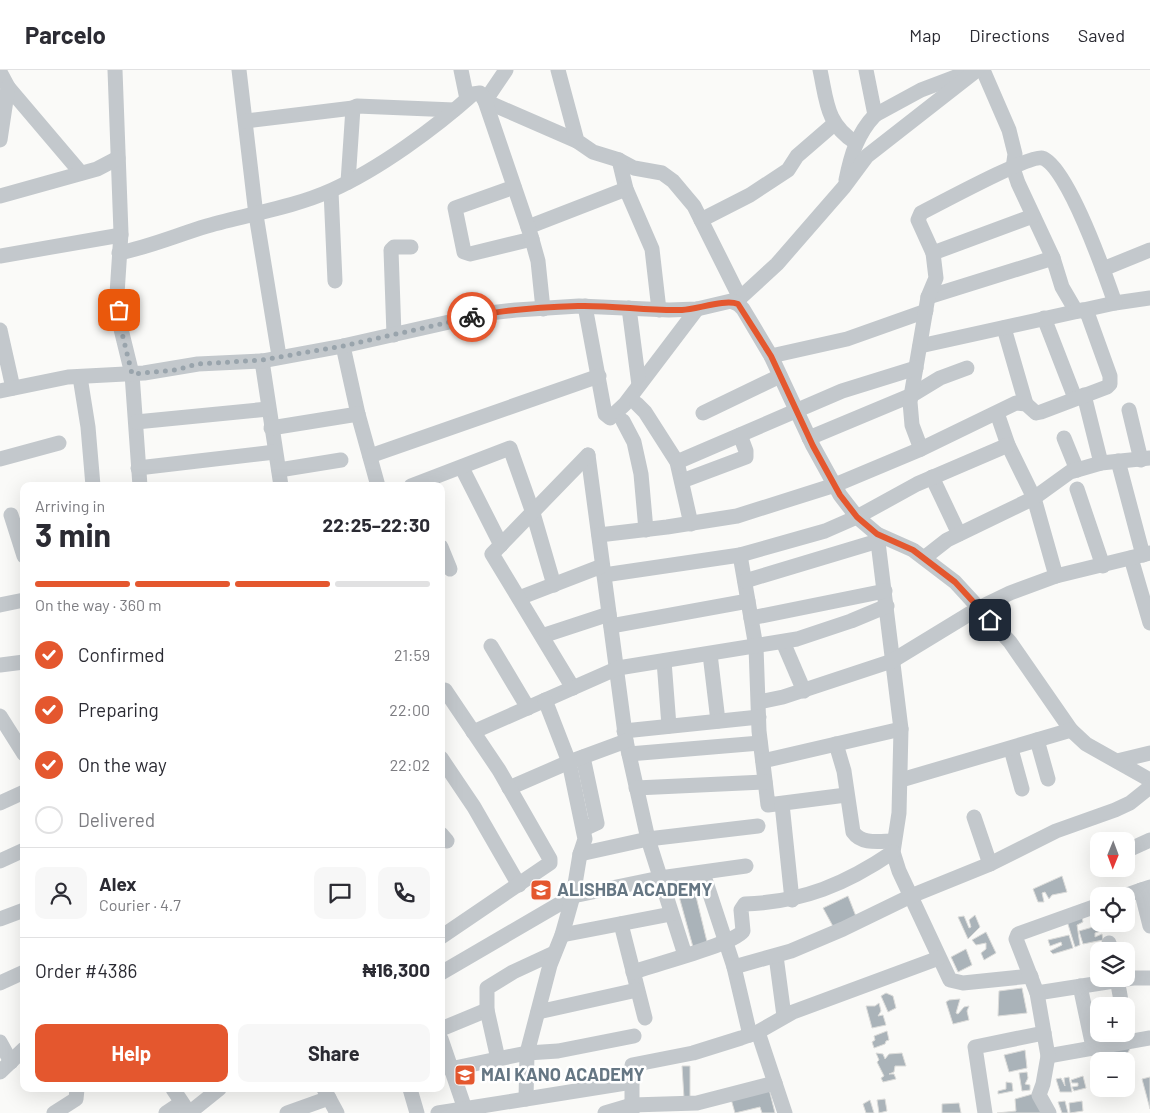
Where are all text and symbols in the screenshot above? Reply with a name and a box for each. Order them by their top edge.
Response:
text: Parcelo [25,20,106,49]
text: Map [909,24,941,46]
text: Directions [969,24,1050,46]
text: Saved [1078,24,1125,46]
pin [98,289,140,331]
courier [447,292,497,342]
icon: bag [105,296,133,324]
icon: bike [458,303,486,331]
text: Arriving in [35,496,105,515]
text: 22:25–22:30 [323,513,430,536]
text: 3 min [35,515,111,553]
text: On the way · 360 m [35,595,161,614]
pin [969,599,1011,641]
icon: home [976,606,1004,634]
icon: check [35,641,63,669]
text: Confirmed [78,643,165,666]
text: 21:59 [394,645,430,664]
icon: check [35,696,63,724]
text: Preparing [78,698,159,721]
text: 22:00 [389,700,430,719]
icon: check [35,751,63,779]
text: On the way [78,753,167,776]
text: 22:02 [390,755,430,774]
text: Delivered [78,808,155,831]
north arrow [1090,832,1135,878]
map controls [1090,832,1135,1097]
button: person [35,867,87,919]
button: chat [314,867,366,919]
button: phone [378,867,430,919]
text: Alex [99,872,137,895]
school or university icon: ALISHBA ACADEMY [529,878,553,902]
place label: ALISHBA ACADEMY [557,878,712,900]
button: locate [1090,887,1135,932]
text: Courier · 4.7 [99,895,181,914]
button: layers [1090,942,1135,987]
text: ₦16,300 [362,958,430,981]
text: Order #4386 [35,959,137,982]
button: + [1090,997,1135,1042]
button: Help [35,1024,228,1082]
button: Share [238,1024,430,1082]
button: − [1090,1052,1135,1097]
school or university icon: MAI KANO ACADEMY [453,1063,477,1087]
place label: MAI KANO ACADEMY [481,1063,645,1085]

